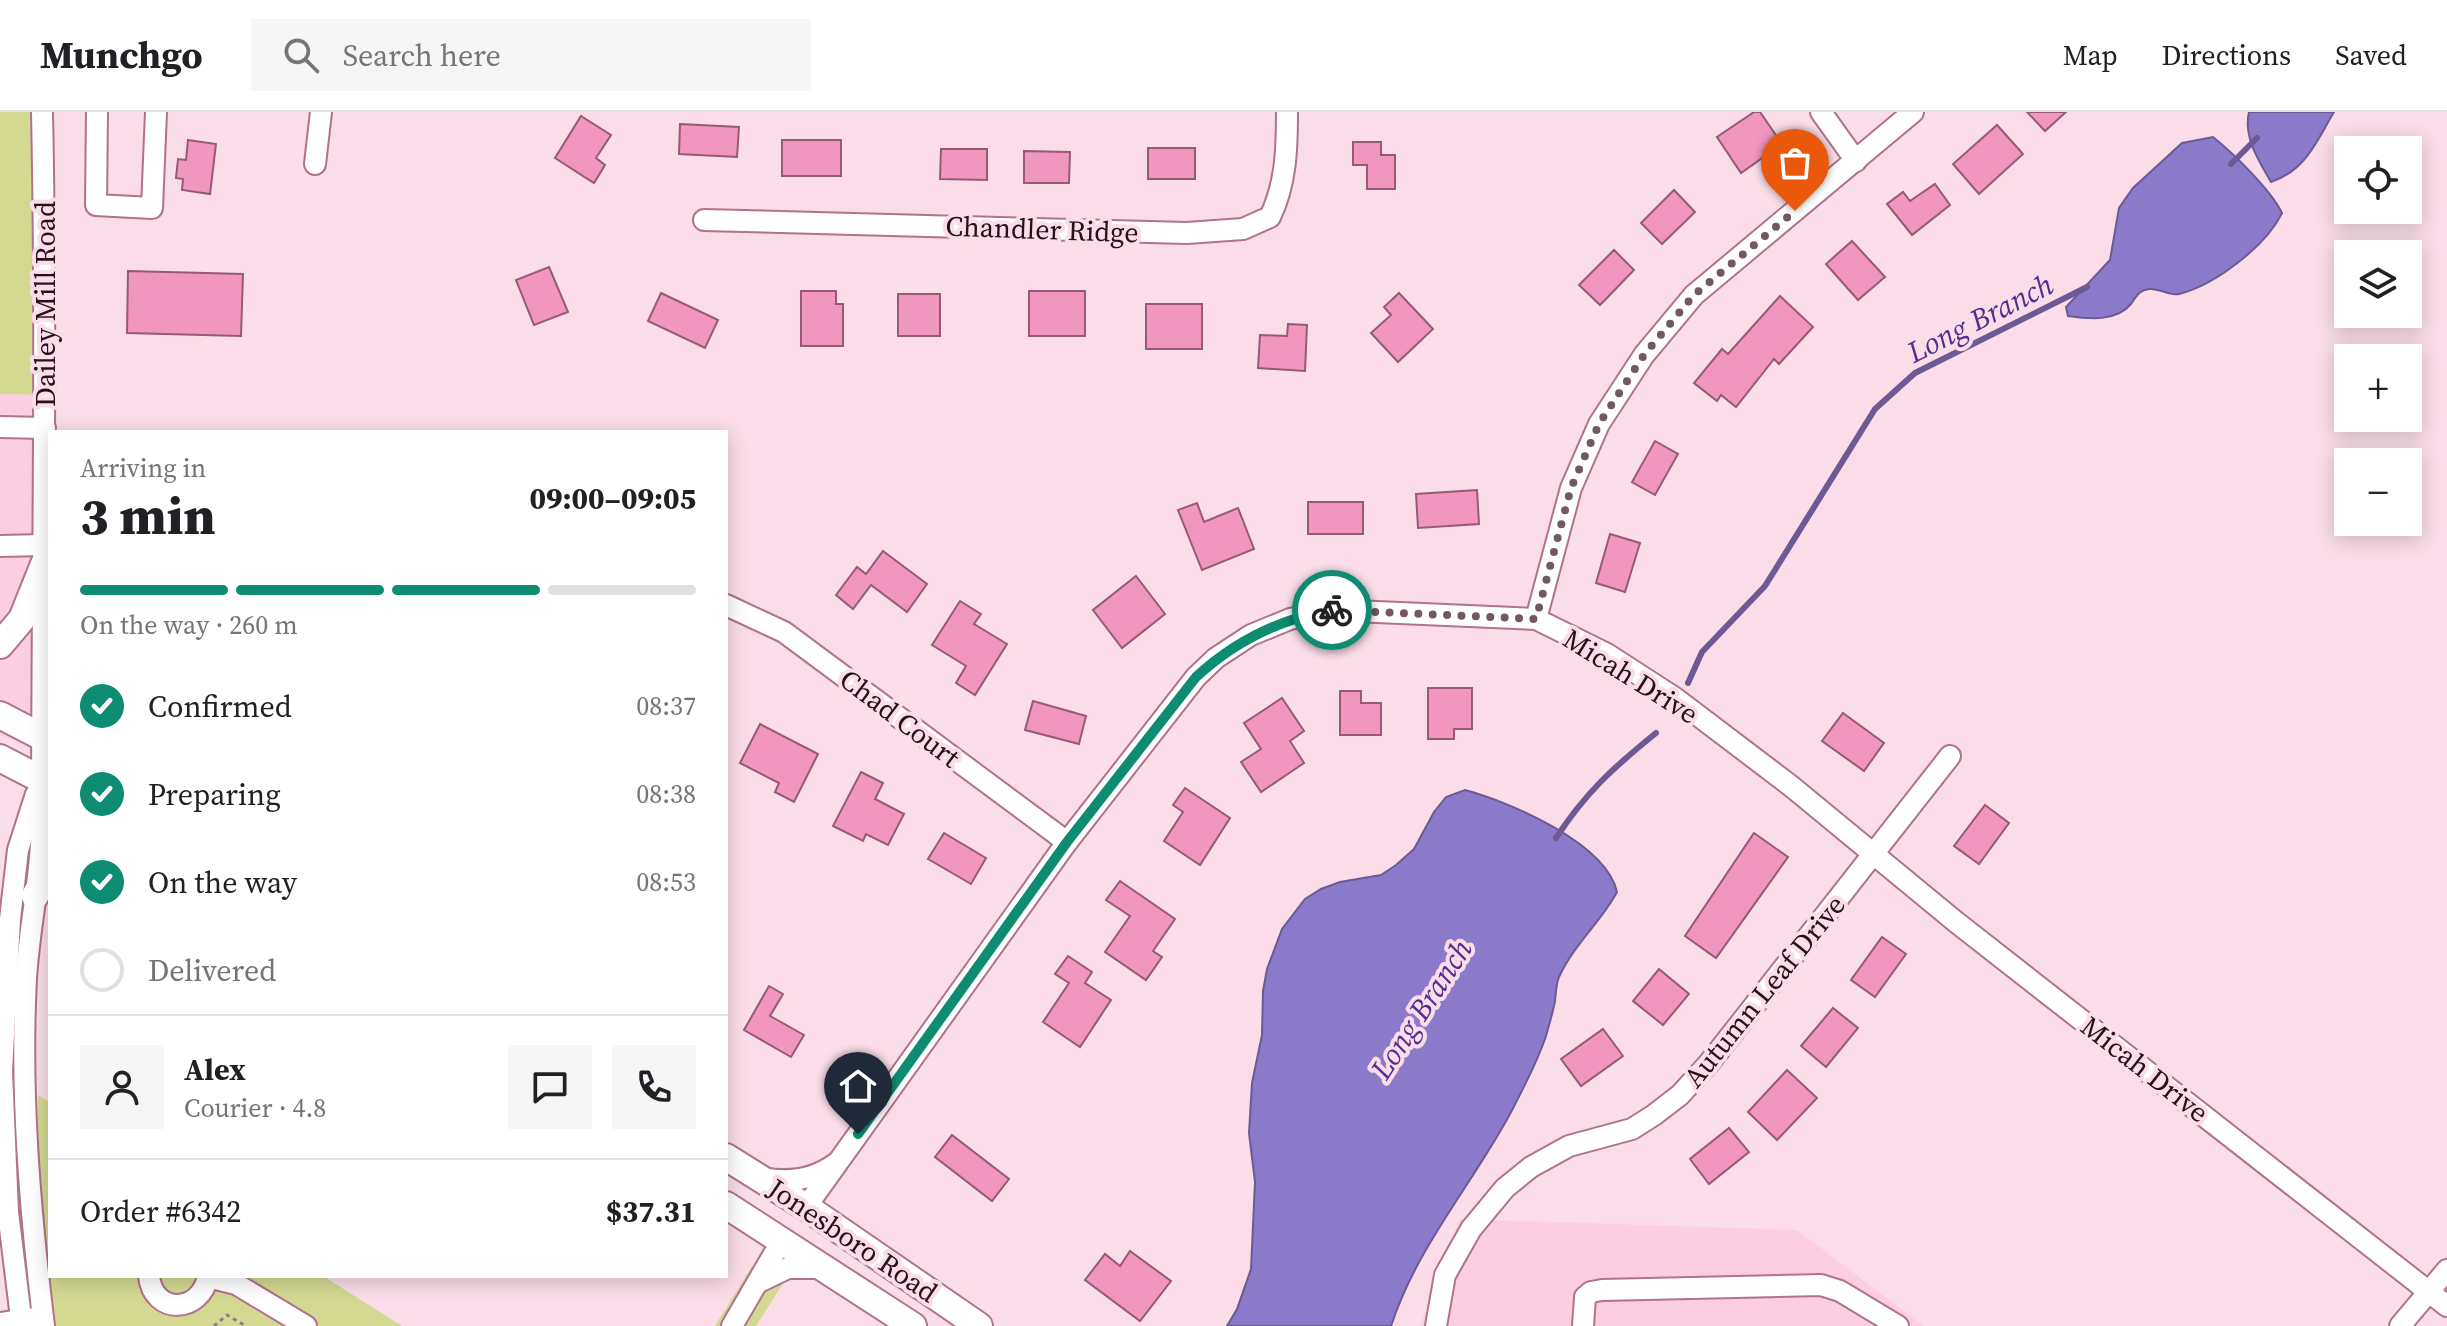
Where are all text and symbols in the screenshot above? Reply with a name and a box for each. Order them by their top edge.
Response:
search box [251,19,811,91]
text: Munchgo [40,29,203,81]
icon: search [279,33,323,77]
text: Search here [343,35,501,76]
text: Map [2063,36,2118,74]
text: Directions [2162,36,2291,74]
text: Saved [2335,36,2407,74]
pin [1761,129,1829,211]
map controls [2334,136,2422,536]
button: locate [2334,136,2422,224]
icon: bag [1773,141,1817,185]
street label: Dailey Mill Road [26,201,64,407]
street label: Chandler Ridge [945,207,1139,251]
button: layers [2334,240,2422,328]
water label: Long Branch [1899,264,2060,373]
button: + [2334,344,2422,432]
button: − [2334,448,2422,536]
text: Arriving in [80,450,206,486]
text: 09:00–09:05 [529,478,696,519]
text: 3 min [80,480,216,551]
courier [1292,570,1372,650]
icon: bike [1310,588,1354,632]
text: On the way · 260 m [80,607,298,643]
street label: Micah Drive [1556,620,1706,732]
street label: Chad Court [832,660,969,776]
icon: check [80,684,124,728]
text: Confirmed [148,686,292,727]
text: 08:37 [636,688,696,724]
icon: check [80,772,124,816]
text: Preparing [148,774,281,815]
text: 08:38 [636,776,696,812]
icon: check [80,860,124,904]
text: On the way [148,862,297,903]
text: 08:53 [636,864,696,900]
street label: Autumn Leaf Drive [1675,887,1853,1095]
water label: Long Branch [1360,931,1482,1088]
text: Delivered [148,950,276,991]
street label: Micah Drive [2073,1007,2217,1131]
button: person [80,1045,164,1129]
button: chat [508,1045,592,1129]
button: phone [612,1045,696,1129]
text: Alex [184,1049,246,1090]
pin [824,1052,892,1134]
icon: home [836,1064,880,1108]
text: Courier · 4.8 [184,1090,326,1126]
street label: Jonesboro Road [760,1169,945,1311]
text: Order #6342 [80,1191,241,1232]
text: $37.31 [606,1191,696,1232]

